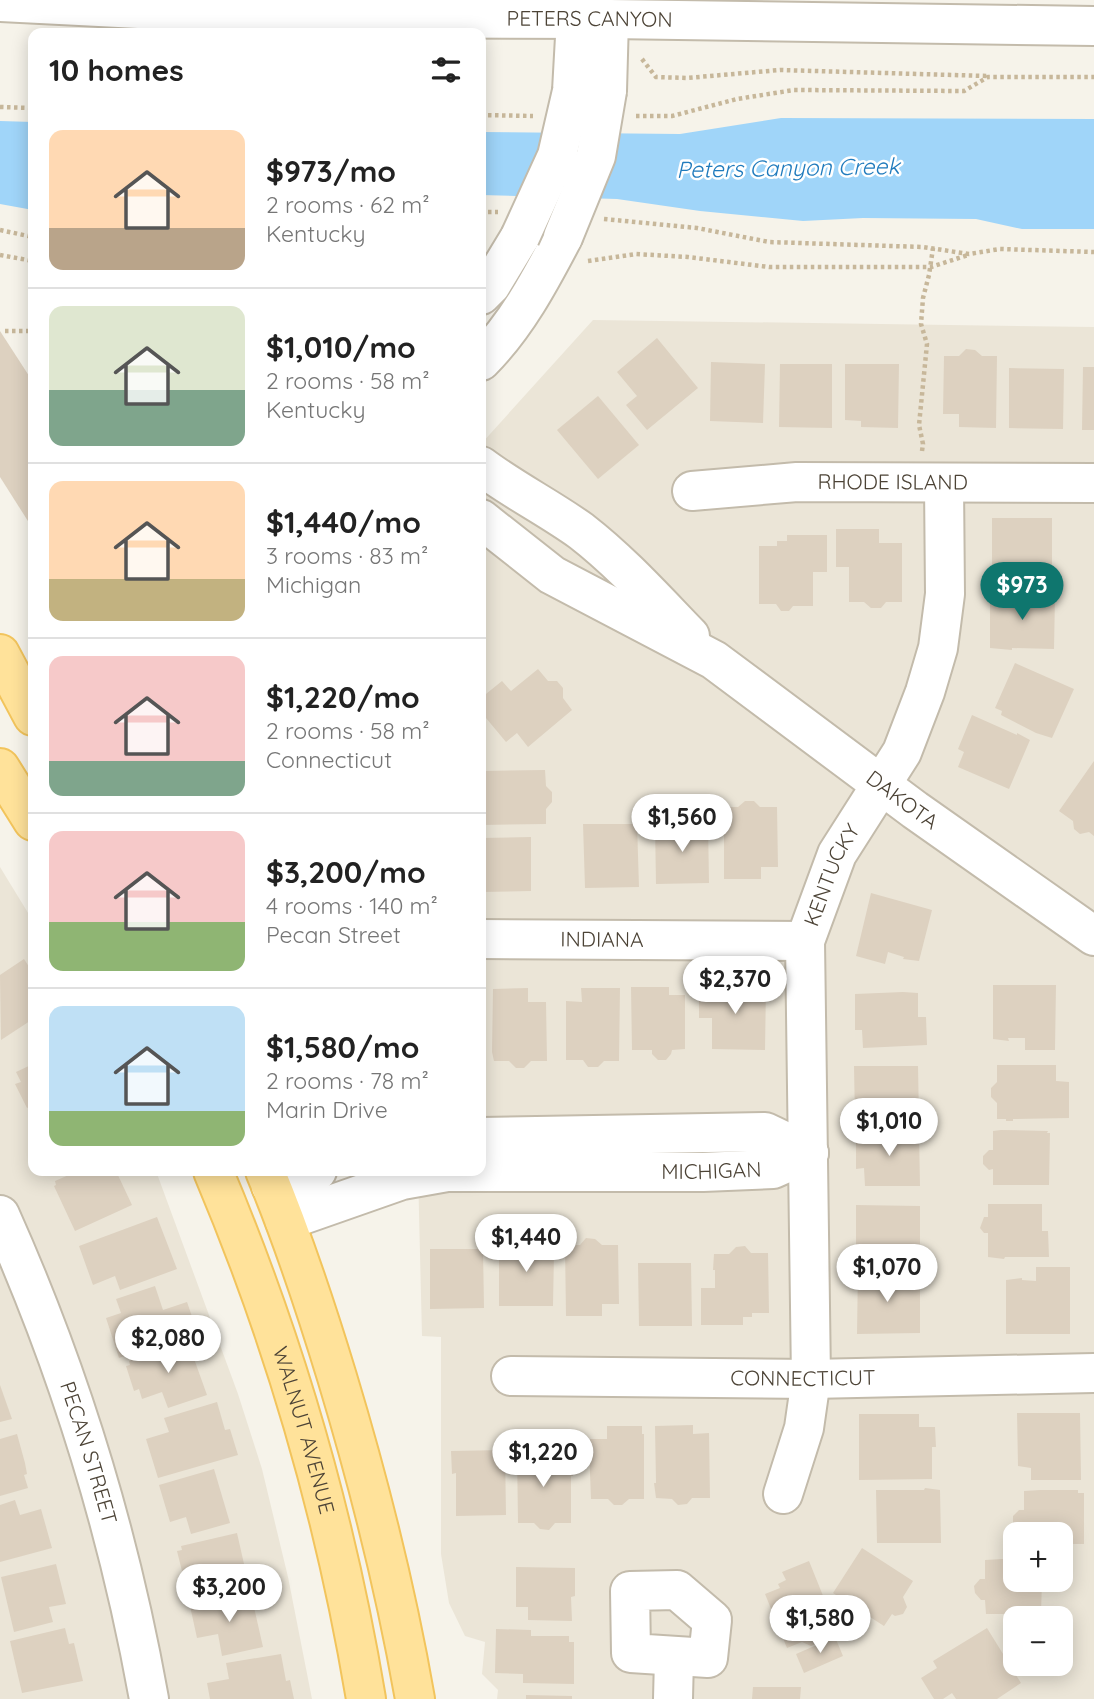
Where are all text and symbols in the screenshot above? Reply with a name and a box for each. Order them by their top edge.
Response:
street label: PETERS CANYON [507,5,673,32]
text: 10 homes [49,51,184,89]
icon: filters [427,51,465,89]
water label: Peters Canyon Creek [676,151,902,184]
text: $973/mo [266,152,396,190]
icon: home [105,158,189,242]
text: 2 rooms · 62 m² [266,190,430,219]
text: Kentucky [266,219,366,248]
text: $1,010/mo [266,328,416,366]
icon: home [105,334,189,418]
text: 2 rooms · 58 m² [266,366,429,395]
text: Kentucky [266,395,366,424]
street label: RHODE ISLAND [817,468,968,495]
text: $1,440/mo [266,503,421,541]
icon: home [105,509,189,593]
text: 3 rooms · 83 m² [266,541,428,570]
pin: $973 [981,562,1063,622]
text: Michigan [266,570,361,599]
text: $973 [996,570,1048,599]
text: $1,220/mo [266,678,420,716]
icon: home [105,684,189,768]
text: 2 rooms · 58 m² [266,716,429,745]
text: Connecticut [266,745,392,774]
street label: DAKOTA [862,764,944,834]
pin: $1,560 [625,794,739,854]
text: $1,560 [647,802,717,831]
street label: KENTUCKY [798,818,865,930]
text: $3,200/mo [266,853,426,891]
icon: home [105,859,189,943]
text: 4 rooms · 140 m² [266,891,438,920]
text: Pecan Street [266,920,401,949]
street label: INDIANA [560,925,644,952]
pin: $2,370 [678,956,792,1016]
text: $2,370 [699,964,771,993]
text: $1,580/mo [266,1028,419,1066]
icon: home [105,1034,189,1118]
text: 2 rooms · 78 m² [266,1066,429,1095]
text: Marin Drive [266,1095,388,1124]
pin: $1,010 [832,1098,946,1158]
text: $1,010 [856,1106,922,1135]
street label: MICHIGAN [661,1156,762,1184]
pin: $1,440 [469,1214,583,1274]
text: $1,440 [491,1222,561,1251]
pin: $1,070 [830,1244,944,1304]
text: $1,070 [853,1252,921,1281]
pin: $2,080 [111,1316,225,1375]
text: $2,080 [131,1323,205,1352]
street label: WALNUT AVENUE [268,1343,341,1517]
street label: CONNECTICUT [730,1364,876,1391]
street label: PECAN STREET [55,1378,123,1527]
pin: $1,220 [486,1430,600,1489]
text: $1,220 [508,1437,578,1466]
map controls [1003,1522,1073,1676]
button: + [1003,1522,1073,1592]
pin: $3,200 [172,1564,286,1624]
text: $3,200 [192,1572,266,1601]
pin: $1,580 [763,1596,877,1655]
text: $1,580 [786,1603,854,1632]
button: − [1003,1606,1073,1676]

